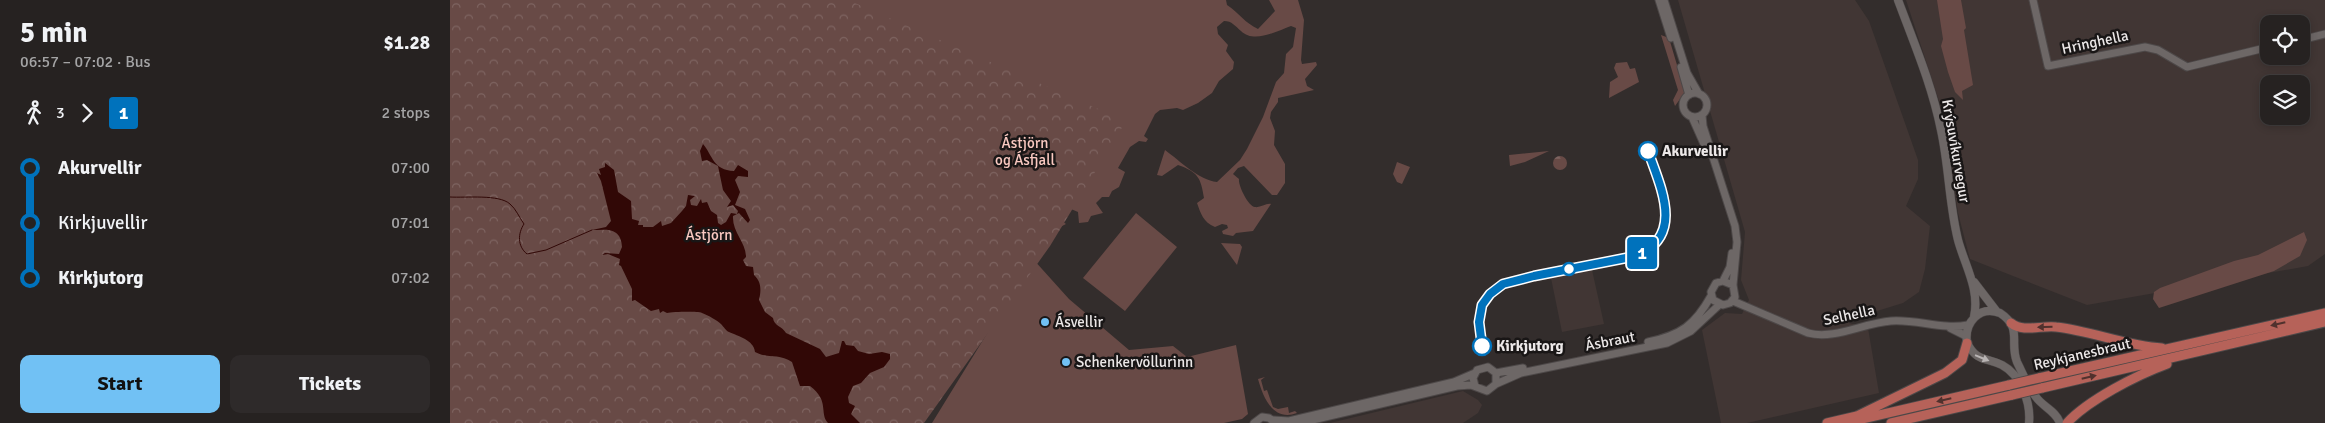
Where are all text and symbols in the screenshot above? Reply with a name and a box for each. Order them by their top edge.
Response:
map controls [2260,15,2310,125]
button: locate [2260,15,2310,65]
text: 5 min [20,16,88,50]
street label: Hringhella [2060,26,2130,58]
text: $1.28 [384,31,430,55]
text: 06:57 – 07:02 · Bus [20,52,151,72]
button: layers [2260,75,2310,125]
street label: Krýsuvíkurvegur [1938,98,1974,205]
icon: walk [20,99,48,127]
icon: forward [73,99,101,127]
text: 1 [119,102,128,124]
text: 3 [56,103,65,123]
text: 2 stops [382,103,430,123]
park label: Ástjörn og Ásfjall [995,133,1055,169]
marker: Akurvellir [1638,141,1658,161]
place label: Akurvellir [1662,142,1728,160]
text: Akurvellir [58,156,142,180]
text: 07:00 [391,158,430,178]
text: Kirkjuvellir [58,211,147,235]
text: 07:01 [391,213,430,233]
park label: Ástjörn [686,225,732,244]
line badge: 1 [1626,237,1658,269]
text: 1 [1637,242,1647,264]
unlabelled marker [1562,262,1576,276]
text: Kirkjutorg [58,266,143,290]
text: 07:02 [391,268,430,288]
street label: Selhella [1822,301,1876,329]
place label: Ásvellir [1055,312,1104,331]
marker: Ásvellir [1039,316,1051,328]
one-way arrow [2270,320,2285,328]
one-way arrow [2037,323,2053,331]
street label: Ásbraut [1583,326,1636,355]
street label: Reykjanesbraut [2032,334,2132,374]
marker: Kirkjutorg [1472,336,1492,356]
place label: Kirkjutorg [1496,337,1563,355]
place label: Schenkervöllurinn [1076,353,1193,371]
one-way arrow [1975,354,1990,362]
button: Start [20,355,220,413]
button: Tickets [230,355,430,413]
marker: Schenkervöllurinn [1060,356,1072,368]
one-way arrow [2082,373,2097,381]
one-way arrow [1937,396,1952,404]

